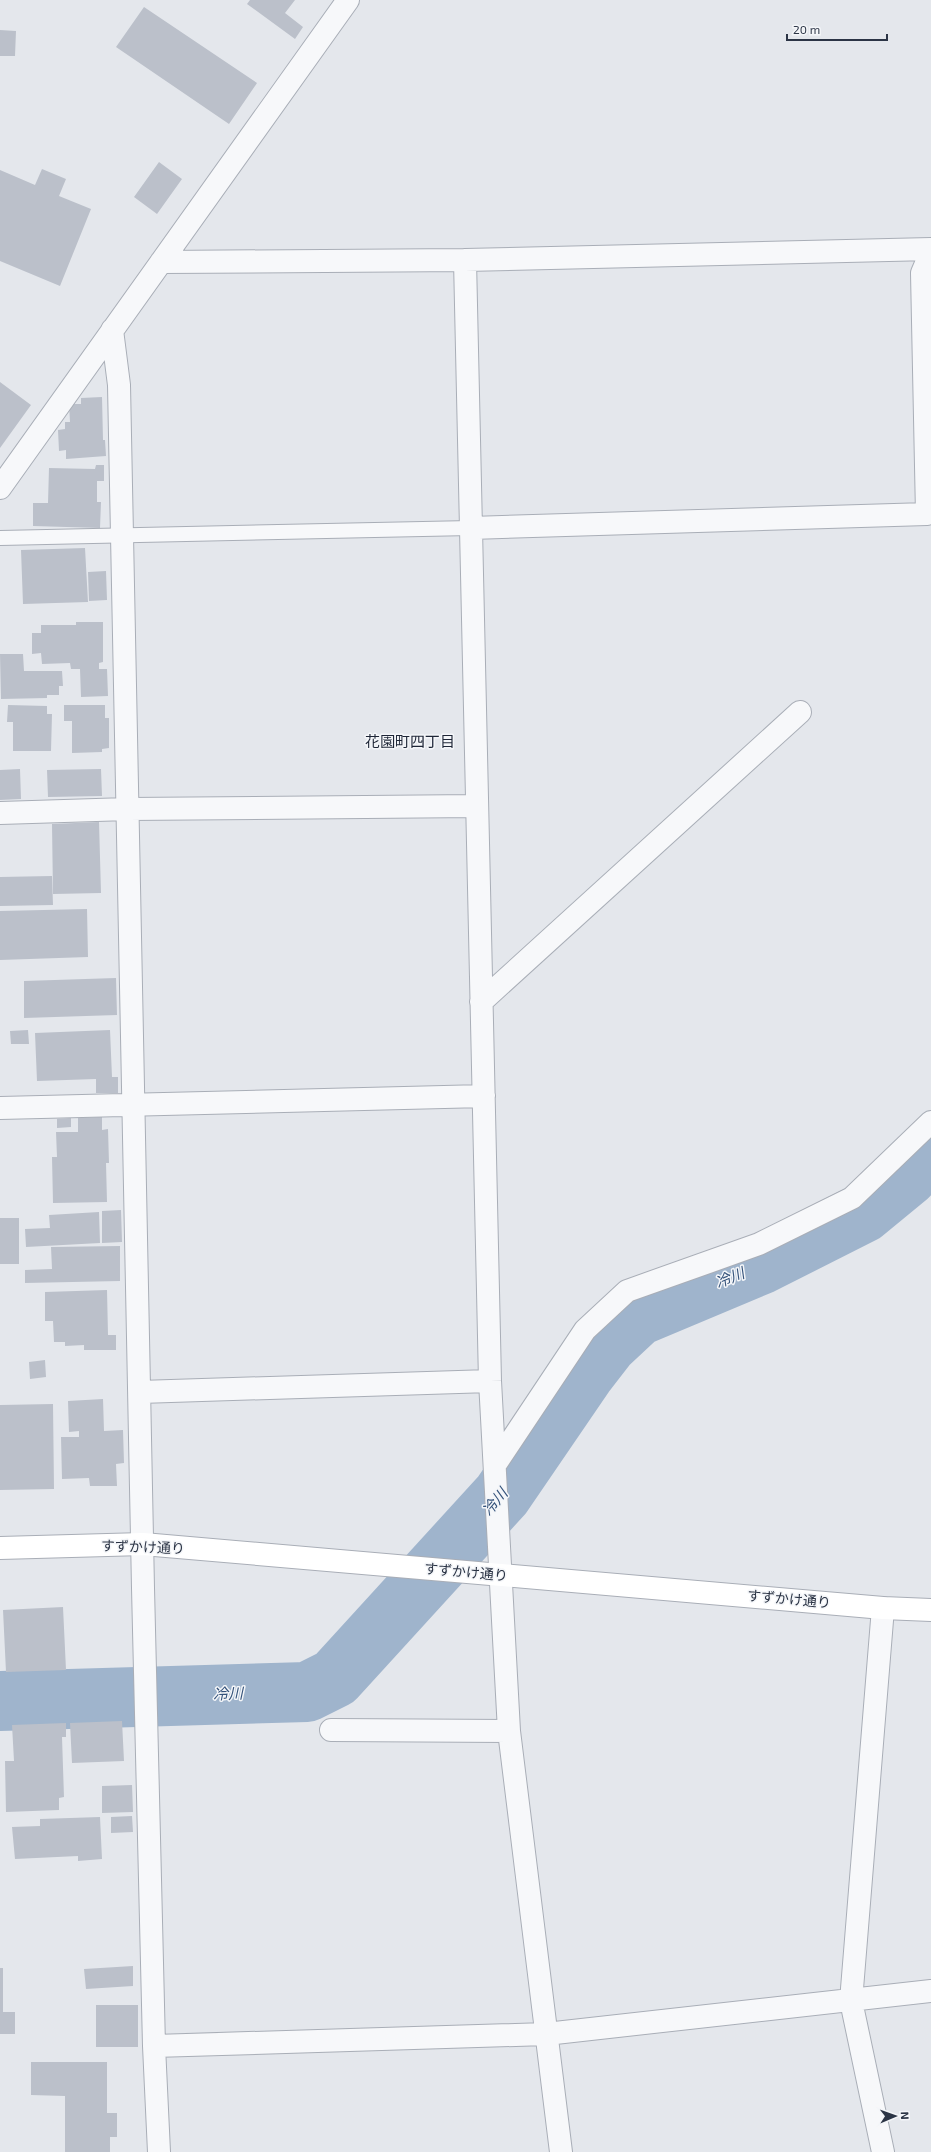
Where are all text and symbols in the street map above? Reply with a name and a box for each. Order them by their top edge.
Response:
scale bar [787,16,887,42]
text: 20 m [793,22,820,36]
district label: 花園町四丁目 [365,732,455,750]
water label: 冷川 [712,1262,749,1291]
water label: 冷川 [478,1483,512,1519]
street label: すずかけ通り [101,1537,185,1556]
street label: すずかけ通り [423,1559,509,1584]
street label: すずかけ通り [746,1586,832,1611]
water label: 冷川 [213,1683,245,1703]
north arrow [875,2096,915,2136]
text: N [899,2111,912,2120]

